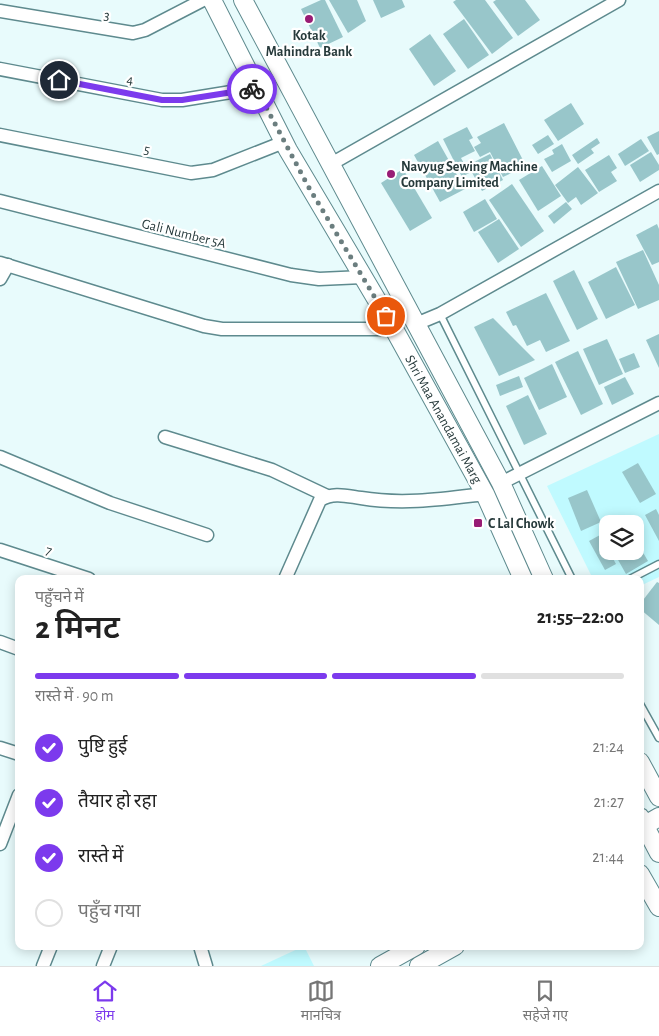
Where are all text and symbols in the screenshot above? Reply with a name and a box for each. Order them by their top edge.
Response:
street label: 3 [103,9,111,23]
marker: Kotak Mahindra Bank [303,13,315,25]
place label: Kotak Mahindra Bank [266,29,352,59]
pin [38,59,80,101]
courier [227,64,277,114]
icon: home [45,66,73,94]
street label: 4 [125,73,135,87]
icon: bike [238,75,266,103]
street label: 5 [143,143,151,157]
place label: Navyug Sewing Machine Company Limited [401,160,538,190]
marker: Navyug Sewing Machine Company Limited [385,168,397,180]
street label: Gali Number 5A [140,217,227,251]
pin [365,295,407,337]
icon: bag [372,302,400,330]
street label: Shri Maa Anandamai Marg [402,353,484,486]
map controls [599,515,644,560]
button: layers [599,515,644,560]
marker: C Lal Chowk [472,517,484,529]
place label: C Lal Chowk [488,517,554,531]
street label: 7 [44,543,54,559]
text: पहुँचने में [35,589,84,605]
text: 21:55–22:00 [537,608,624,627]
text: 2 मिनट [35,612,120,644]
text: रास्ते में · 90 m [35,688,114,704]
icon: check [35,734,63,762]
text: पुष्टि हुई [78,737,127,756]
text: 21:24 [593,739,624,755]
icon: check [35,789,63,817]
text: तैयार हो रहा [78,792,157,811]
text: 21:27 [594,794,624,810]
icon: check [35,844,63,872]
text: रास्ते में [78,847,123,866]
text: 21:44 [592,849,624,865]
text: पहुँच गया [78,902,141,921]
tab: होम [91,977,119,1026]
tab: मानचित्र [301,977,341,1026]
tab: सहेजे गए [523,977,568,1026]

